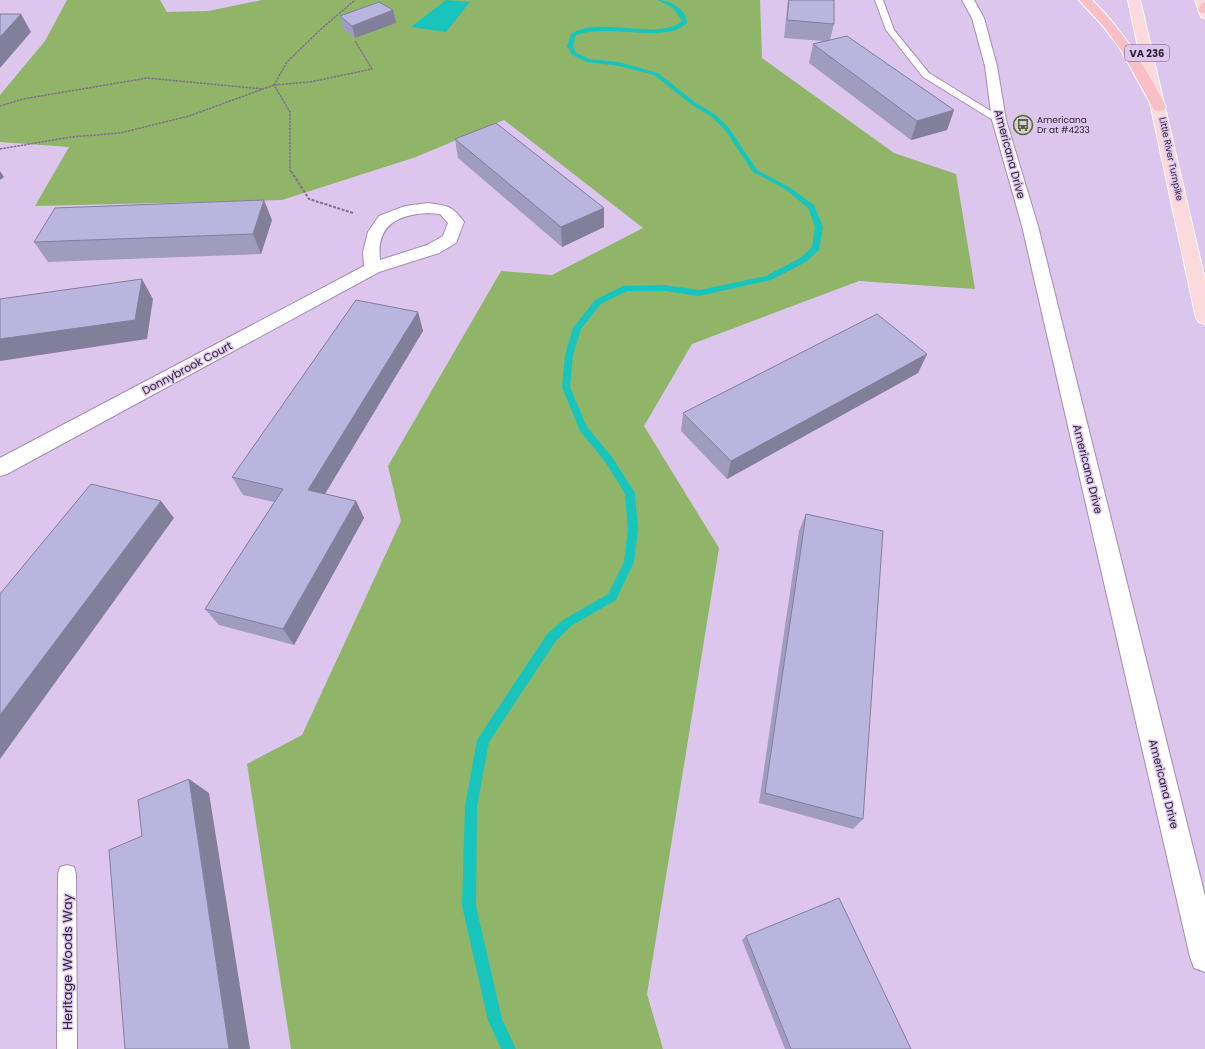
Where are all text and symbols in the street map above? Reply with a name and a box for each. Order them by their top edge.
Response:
road number: VA 236 [1125,45,1169,61]
street label: Americana Drive [990,108,1030,200]
bus stop icon: Americana Dr at #4233 [1012,114,1034,136]
place label: Americana Dr at #4233 [1037,114,1090,136]
street label: Little River Turnpike [1156,116,1186,202]
street label: Donnybrook Court [139,337,235,399]
street label: Americana Drive [1069,423,1107,515]
street label: Americana Drive [1145,738,1183,830]
street label: Heritage Woods Way [58,893,77,1030]

